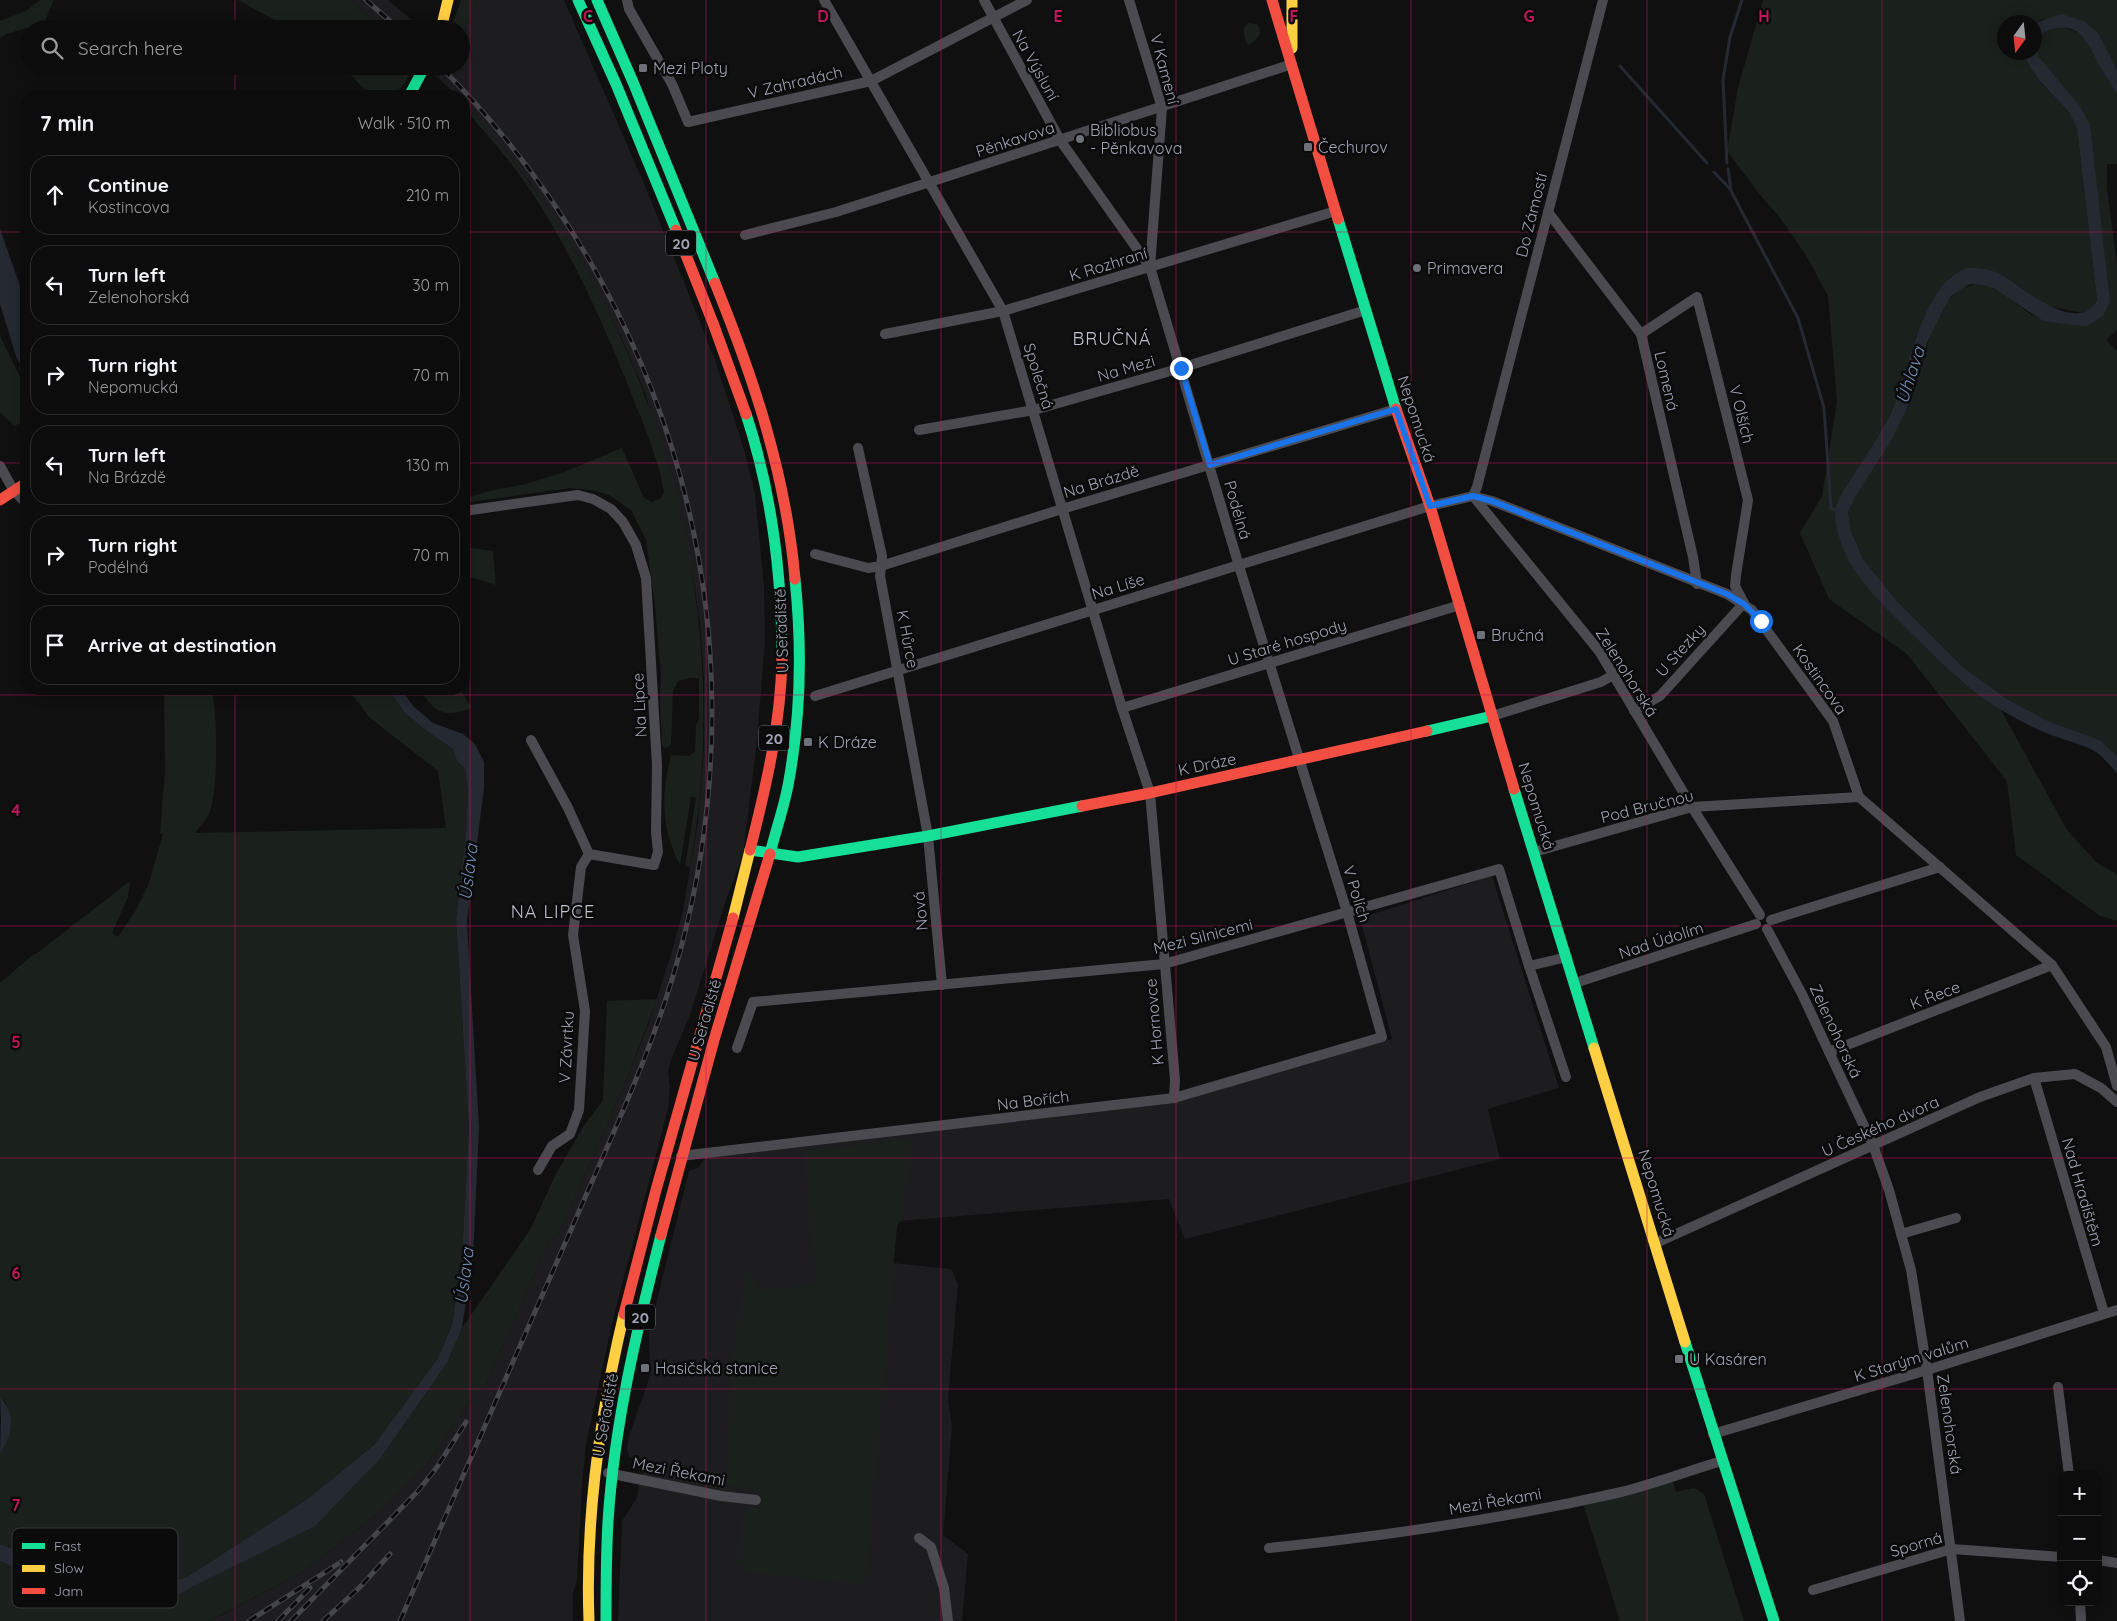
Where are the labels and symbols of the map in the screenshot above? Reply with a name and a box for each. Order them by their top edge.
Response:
text: C [583,6,593,26]
text: D [817,6,829,26]
text: E [1053,6,1063,26]
text: F [1290,6,1299,26]
text: G [1523,6,1535,26]
text: H [1758,6,1770,26]
north arrow [1997,15,2042,60]
street label: Na Výsluní [1008,26,1064,105]
street label: V Kamení [1146,32,1184,107]
place label: Mezi Ploty [653,58,728,78]
street label: V Zahradách [746,61,844,103]
marker: Mezi Ploty [637,62,649,74]
street label: Pěnkavova [973,117,1057,161]
place label: Bibliobus - Pěnkavova [1090,120,1182,158]
marker: Bibliobus - Pěnkavova [1074,133,1086,145]
place label: Čechurov [1318,137,1388,157]
marker: Čechurov [1302,141,1314,153]
street label: Do Zámostí [1511,170,1551,259]
road number: 20 [666,230,696,256]
street label: K Rozhraní [1067,243,1150,285]
place label: Primavera [1427,258,1503,278]
marker: Primavera [1411,262,1423,274]
district label: BRUČNÁ [1072,327,1152,350]
street label: Společná [1019,340,1059,412]
water label: Úhlava [1890,343,1930,406]
street label: Lomená [1650,349,1684,413]
street label: Na Mezi [1095,350,1157,386]
route end [1170,357,1193,380]
street label: Nepomucká [1394,373,1440,465]
street label: V Olších [1725,383,1759,445]
street label: Na Brázdě [1061,460,1141,502]
street label: Podélná [1220,478,1256,542]
street label: Na Líše [1089,569,1147,603]
street label: U Seřadiště [770,588,792,674]
street label: K Hůrce [893,608,923,670]
route start [1750,610,1773,633]
street label: U Staré hospody [1225,614,1349,670]
street label: U Stezky [1651,619,1709,681]
street label: Zelenohorská [1592,624,1662,720]
place label: Bručná [1491,625,1544,645]
marker: Bručná [1475,629,1487,641]
street label: Kostincova [1788,640,1852,718]
street label: Na Lipce [627,672,651,738]
road number: 20 [759,726,789,750]
place label: K Dráze [818,732,877,752]
marker: K Dráze [802,736,814,748]
street label: K Dráze [1176,748,1238,780]
street label: Nepomucká [1514,760,1560,852]
street label: Pod Bručnou [1598,785,1696,827]
text: 4 [11,800,21,820]
water label: Úslava [453,841,483,901]
street label: V Polích [1339,863,1375,925]
street label: Nová [908,891,932,931]
district label: NA LIPCE [511,900,595,923]
street label: Mezi Silnicemi [1151,914,1255,958]
street label: Nad Údolím [1616,917,1706,963]
street label: K Řece [1907,976,1963,1014]
street label: U Seřadiště [683,977,725,1063]
street label: K Hornovce [1140,978,1168,1066]
street label: Zelenohorská [1806,981,1866,1081]
street label: V Závrtku [554,1010,578,1084]
text: 5 [11,1032,21,1052]
street label: Na Bořích [996,1086,1070,1114]
street label: U Českého dvora [1818,1091,1942,1161]
street label: Nad Hradištěm [2058,1135,2108,1249]
street label: Nepomucká [1634,1147,1680,1239]
water label: Úslava [449,1245,479,1305]
text: 6 [12,1263,21,1283]
road number: 20 [625,1304,655,1330]
street label: K Starým valům [1851,1332,1971,1386]
place label: U Kasáren [1689,1349,1767,1369]
marker: U Kasáren [1673,1353,1685,1365]
place label: Hasičská stanice [655,1358,778,1378]
marker: Hasičská stanice [639,1362,651,1374]
street label: U Seřadiště [588,1372,622,1458]
street label: Zelenohorská [1933,1372,1967,1476]
street label: Mezi Řekami [631,1452,727,1490]
street label: Mezi Řekami [1447,1483,1543,1519]
text: 7 [12,1495,21,1515]
street label: Sporná [1888,1527,1944,1561]
legend [12,1528,178,1608]
text: Fast [54,1537,82,1555]
text: Slow [54,1559,84,1577]
text: Jam [54,1582,83,1600]

